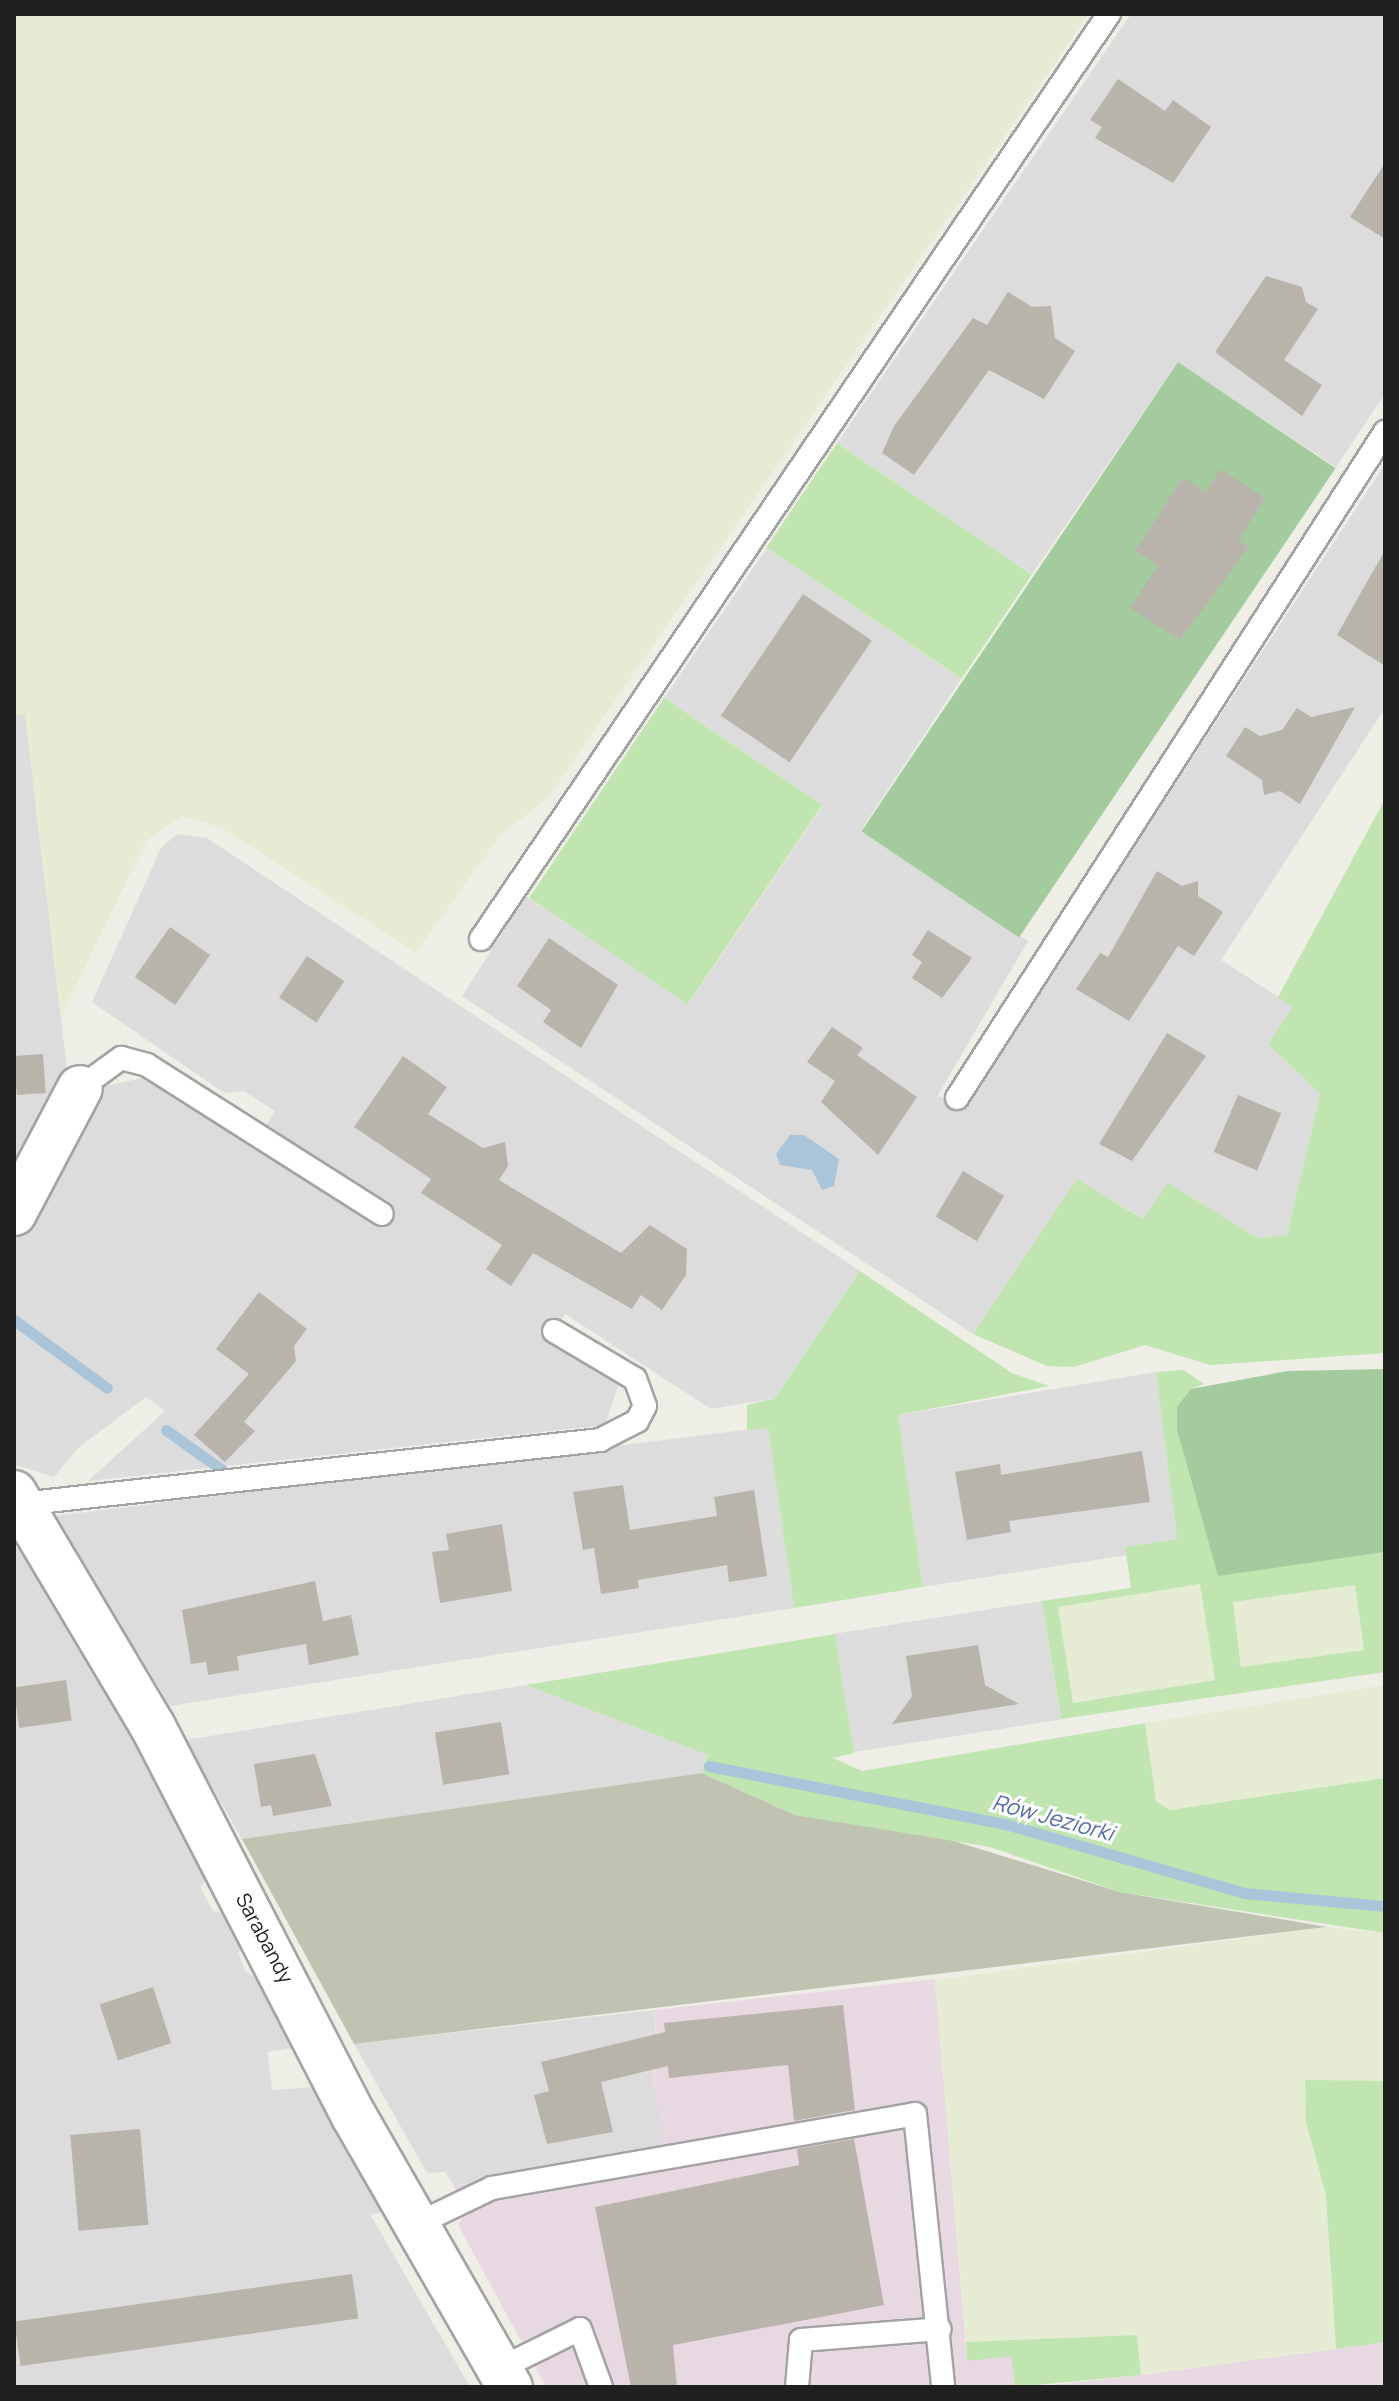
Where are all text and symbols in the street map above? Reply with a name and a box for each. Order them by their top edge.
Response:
water label: Rów Jeziorki [989,1789,1117,1847]
street label: Sarabandy [231,1889,299,1987]

